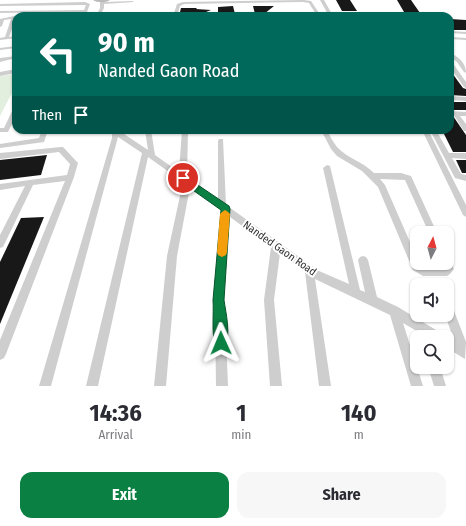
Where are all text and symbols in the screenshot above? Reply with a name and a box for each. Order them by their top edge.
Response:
text: 90 m [98,26,155,59]
icon: left [32,28,84,80]
text: Nanded Gaon Road [98,60,239,82]
icon: arrive [70,104,92,126]
text: Then [32,106,62,124]
pin [166,161,200,195]
icon: arrive [172,167,194,189]
street label: Nanded Gaon Road [241,218,319,278]
north arrow [410,226,454,270]
map controls [410,226,454,374]
button: sound [410,278,454,322]
position arrow [200,322,242,364]
button: search [410,330,454,374]
text: 14:36 [90,399,142,427]
text: 1 [236,399,246,427]
text: 140 [341,399,377,427]
text: Arrival [98,427,133,442]
text: min [231,427,251,442]
text: m [354,427,364,442]
button: Exit [20,472,229,518]
button: Share [237,472,446,518]

